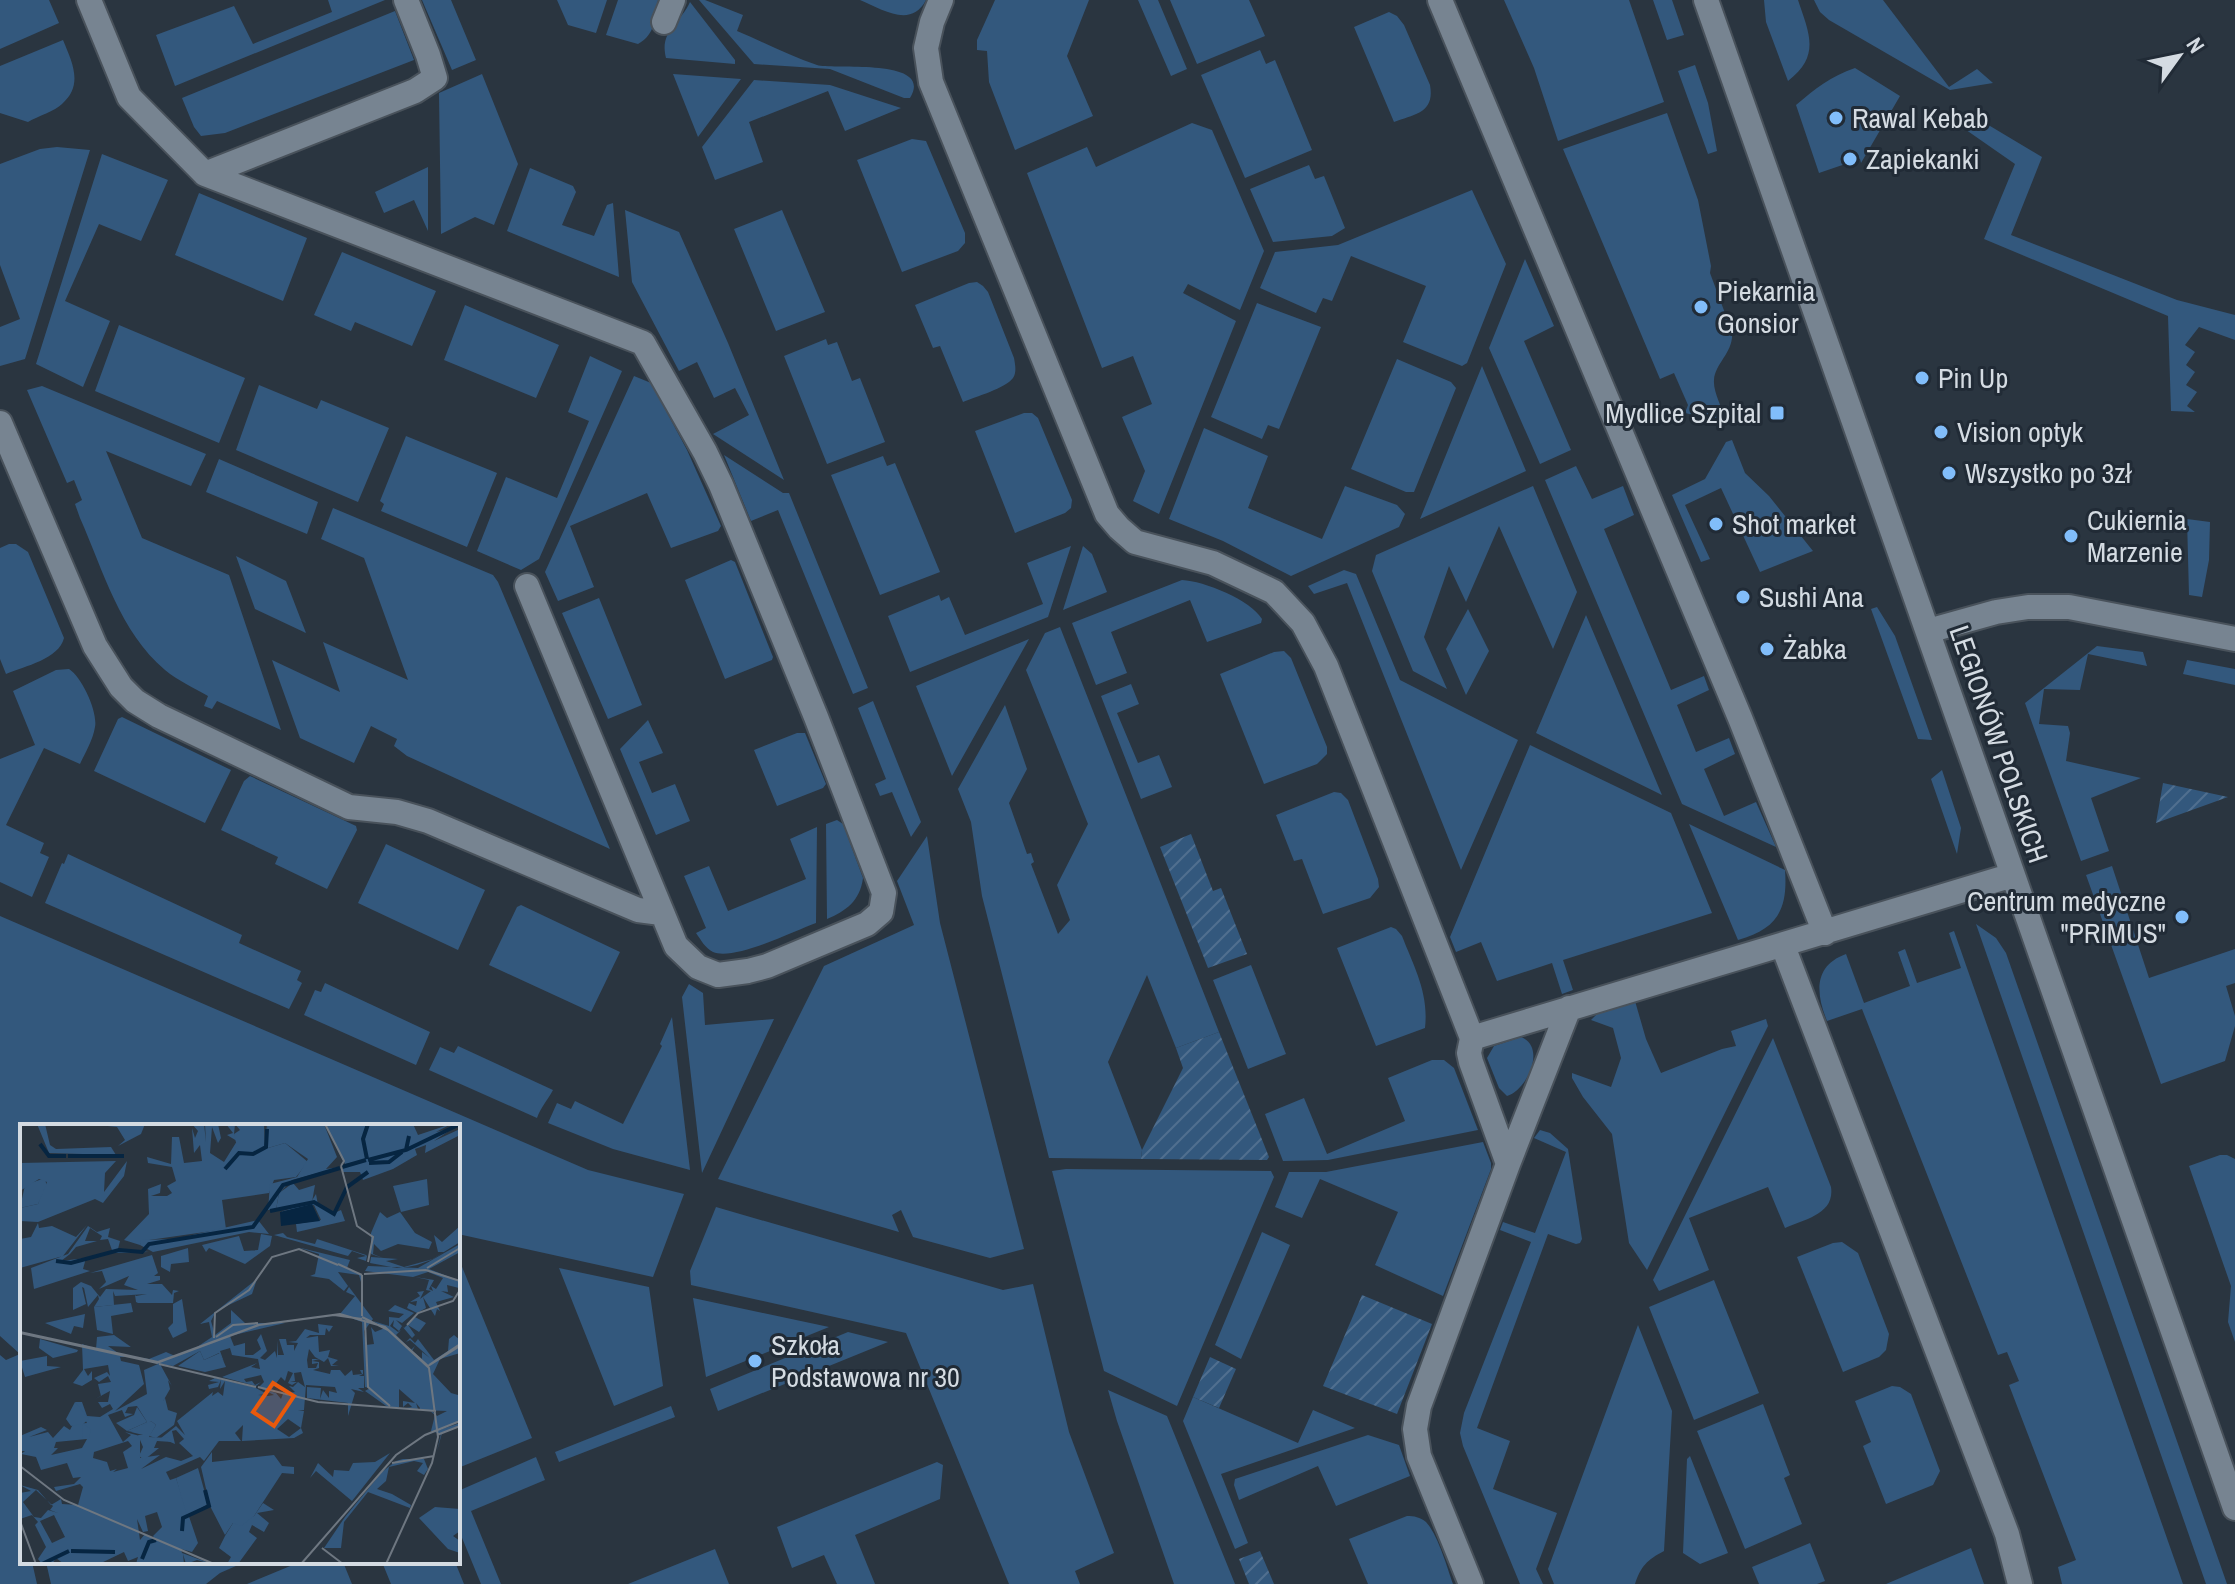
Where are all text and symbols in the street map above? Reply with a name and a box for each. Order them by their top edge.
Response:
north arrow [2139,16,2219,96]
text: N [2180,31,2212,59]
place label: Rawal Kebab [1852,99,1989,137]
marker: Rawal Kebab [1827,109,1845,127]
place label: Zapiekanki [1866,140,1980,178]
marker: Zapiekanki [1841,150,1859,168]
place label: Piekarnia Gonsior [1717,272,1816,342]
marker: Piekarnia Gonsior [1692,298,1710,316]
place label: Pin Up [1938,359,2008,397]
marker: Pin Up [1913,369,1931,387]
place label: Mydlice Szpital [1605,394,1761,432]
marker: Mydlice Szpital [1768,404,1786,422]
place label: Vision optyk [1957,413,2083,451]
marker: Vision optyk [1932,423,1950,441]
place label: Wszystko po 3zł [1965,454,2133,492]
marker: Wszystko po 3zł [1940,464,1958,482]
place label: Cukiernia Marzenie [2087,501,2187,571]
place label: Shot market [1732,505,1856,543]
marker: Shot market [1707,515,1725,533]
marker: Cukiernia Marzenie [2062,527,2080,545]
place label: Sushi Ana [1759,578,1864,616]
marker: Sushi Ana [1734,588,1752,606]
street label: LEGIONÓW POLSKICH [1941,620,2057,868]
place label: Żabka [1783,630,1847,668]
marker: Żabka [1758,640,1776,658]
place label: Centrum medyczne "PRIMUS" [1967,882,2166,952]
marker: Centrum medyczne "PRIMUS" [2173,908,2191,926]
inset map [20,1124,460,1564]
place label: Szkoła Podstawowa nr 30 [771,1326,960,1396]
marker: Szkoła Podstawowa nr 30 [746,1352,764,1370]

